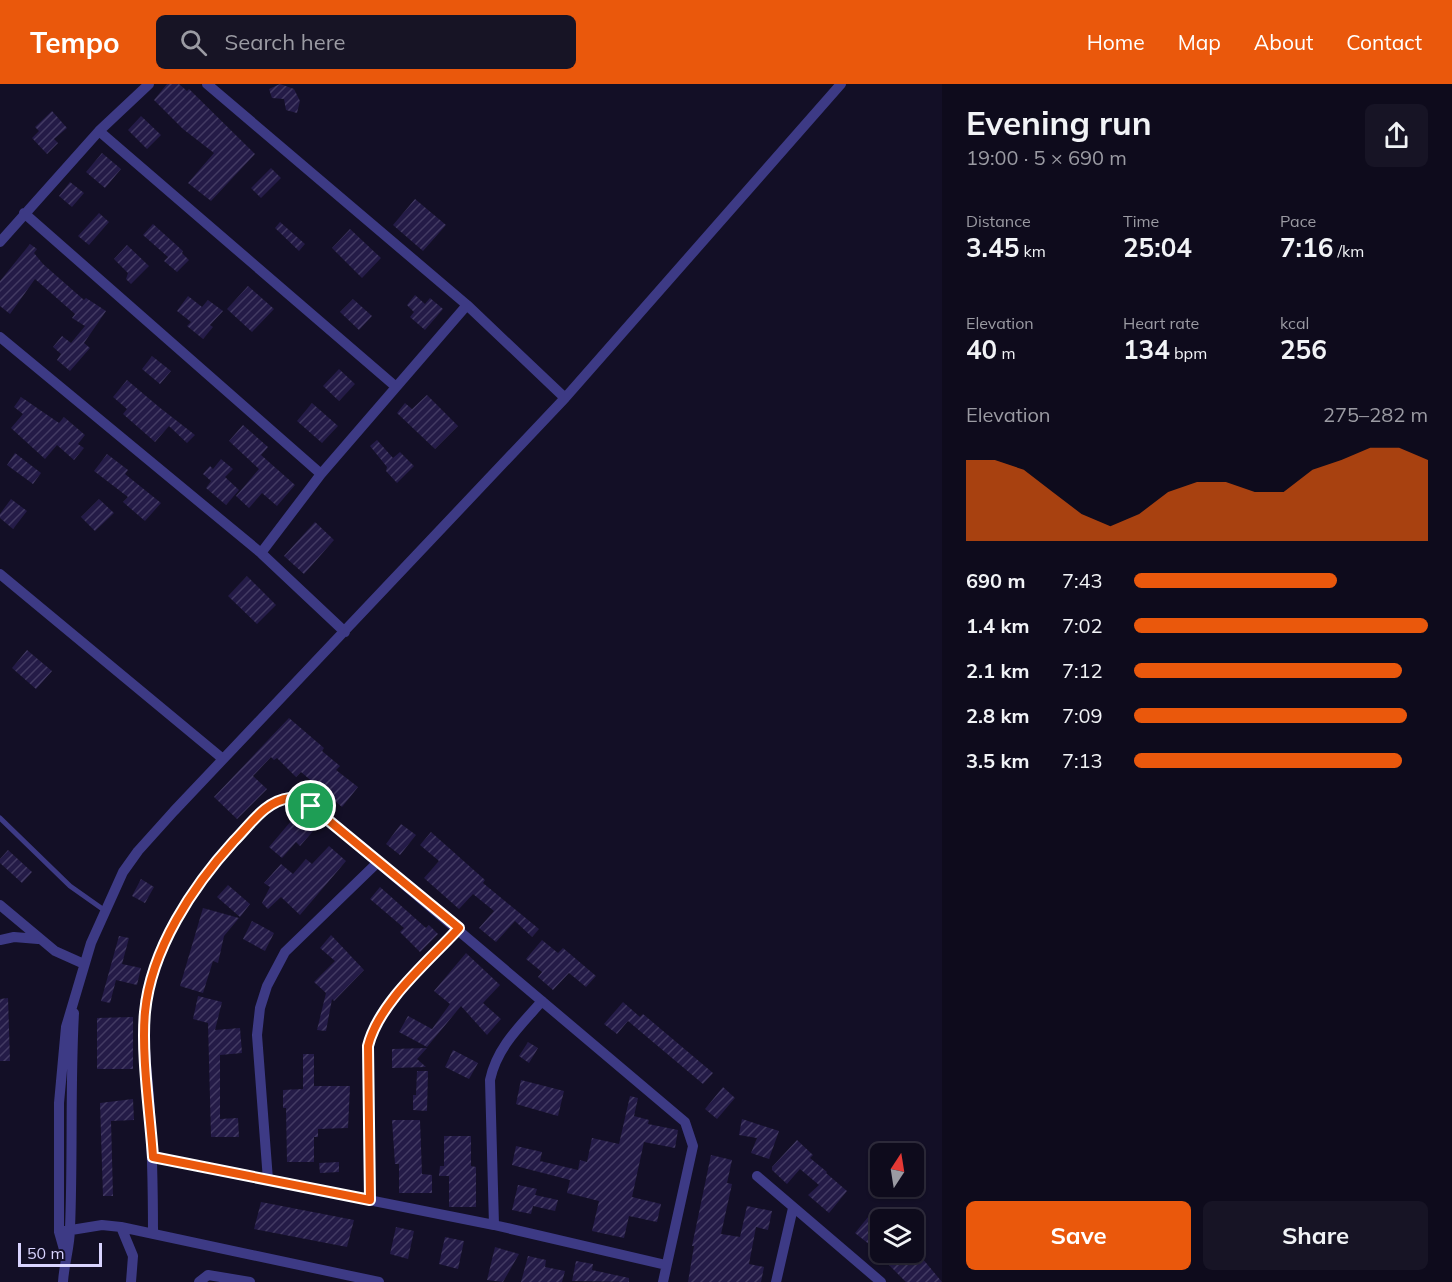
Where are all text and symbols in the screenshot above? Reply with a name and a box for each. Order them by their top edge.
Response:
search box [156,15,576,69]
text: Tempo [30,25,120,60]
icon: search [177,26,210,59]
text: Search here [225,28,346,56]
text: Home [1087,29,1145,55]
text: Map [1178,29,1221,55]
text: About [1254,29,1313,55]
text: Contact [1346,29,1422,55]
text: Evening run [966,102,1152,143]
button: share [1365,104,1428,167]
text: 19:00 · 5 × 690 m [966,145,1127,170]
text: Distance [966,211,1031,231]
text: Time [1123,211,1159,231]
text: Pace [1280,211,1316,231]
text: 3.45 [966,231,1019,264]
text: 25:04 [1123,231,1192,264]
text: 7:16 [1280,231,1333,264]
text: km [1019,241,1046,261]
text: /km [1333,241,1364,261]
text: Elevation [966,313,1034,333]
text: Heart rate [1123,313,1199,333]
text: kcal [1280,313,1309,333]
text: 40 [966,333,997,366]
text: 134 [1123,333,1170,366]
text: 256 [1280,333,1327,366]
text: m [997,343,1015,363]
text: bpm [1170,343,1207,363]
text: Elevation [966,402,1051,427]
text: 275–282 m [1323,402,1428,427]
text: 690 m [966,568,1025,593]
text: 7:43 [1062,568,1103,593]
text: 1.4 km [966,613,1029,638]
text: 7:02 [1062,613,1103,638]
text: 2.1 km [966,658,1029,683]
text: 7:12 [1062,658,1103,683]
text: 2.8 km [966,703,1029,728]
text: 7:09 [1062,703,1103,728]
text: 3.5 km [966,748,1029,773]
text: 7:13 [1062,748,1103,773]
pin [285,780,336,831]
icon: arrive [294,789,327,822]
north arrow [870,1143,924,1197]
map controls [870,1143,924,1263]
button: Save [966,1201,1191,1270]
button: Share [1203,1201,1428,1270]
button: layers [870,1209,924,1263]
scale bar [18,1240,102,1268]
text: 50 m [27,1243,64,1263]

